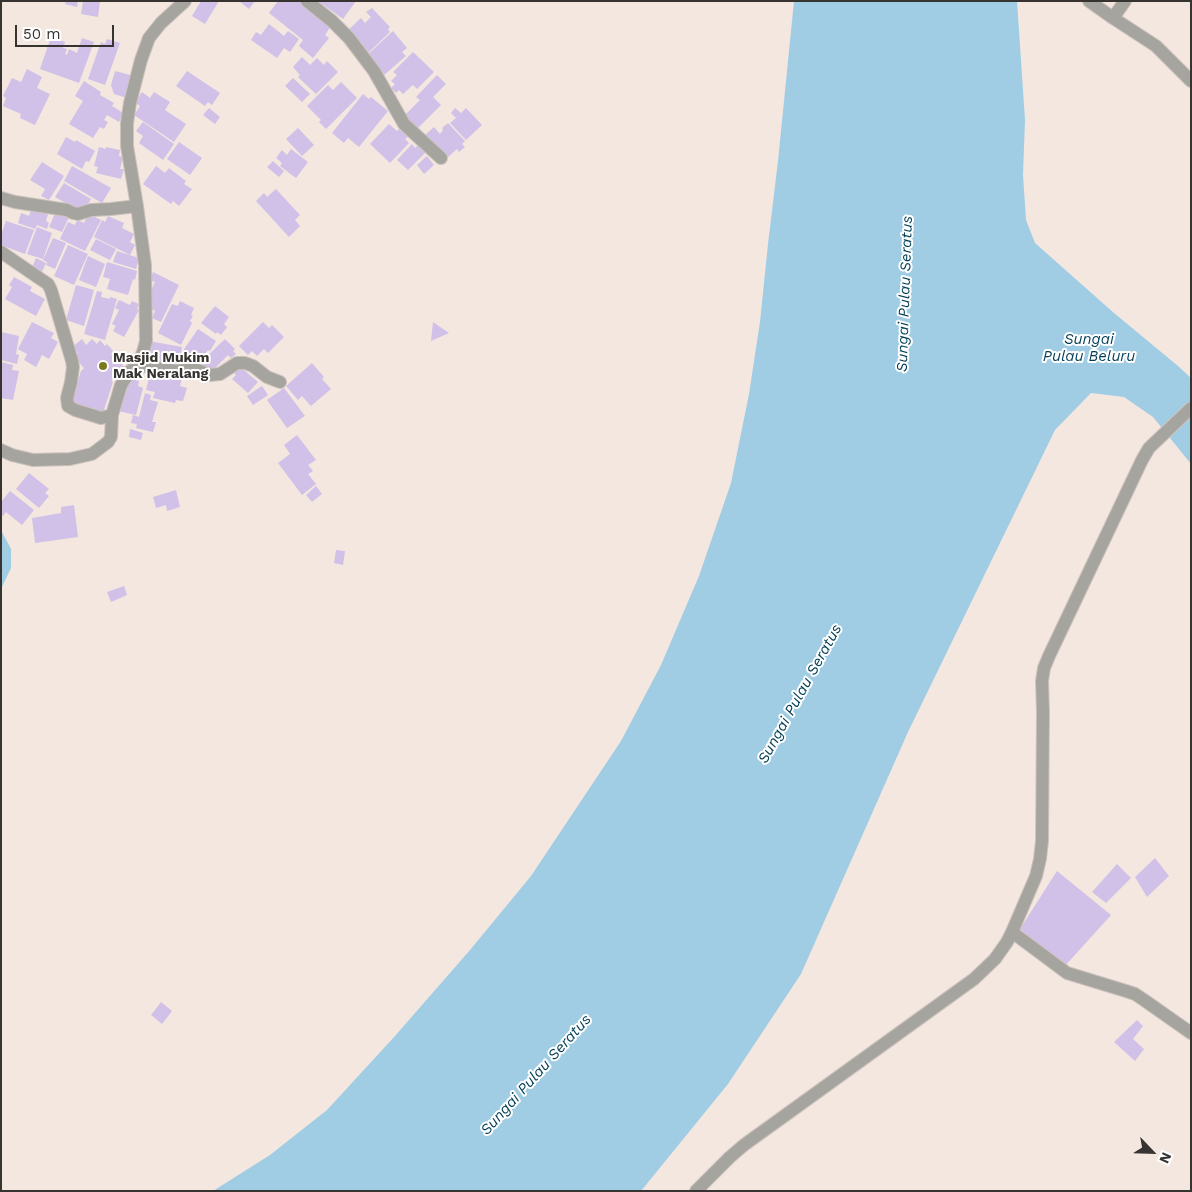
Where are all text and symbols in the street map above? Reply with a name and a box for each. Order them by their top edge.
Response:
scale bar [18,15,116,47]
text: 50 m [23,25,60,43]
water label: Sungai Pulau Seratus [893,216,917,372]
water label: Sungai Pulau Beluru [1043,331,1135,366]
place label: Masjid Mukim Mak Neralang [113,350,210,382]
marker: Masjid Mukim Mak Neralang [97,360,109,372]
water label: Sungai Pulau Seratus [754,621,846,767]
water label: Sungai Pulau Seratus [477,1011,595,1139]
north arrow [1127,1127,1177,1177]
text: N [1156,1150,1175,1166]

